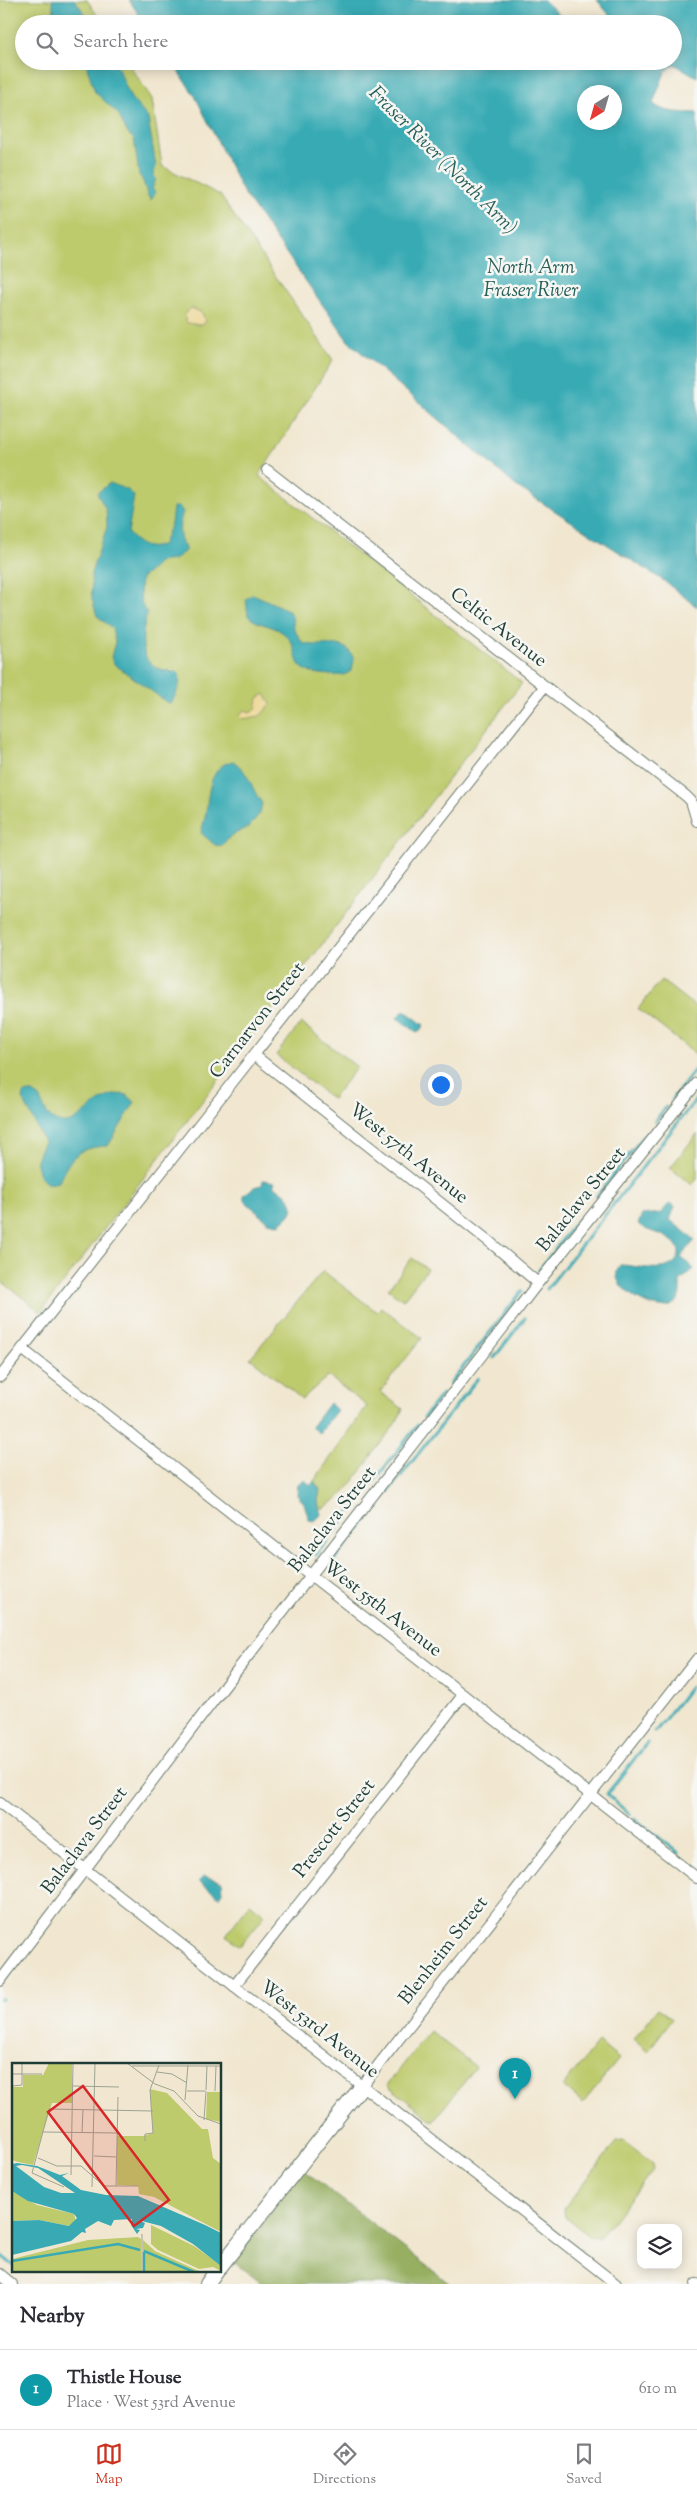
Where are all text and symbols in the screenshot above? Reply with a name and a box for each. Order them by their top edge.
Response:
search box [15,15,682,70]
icon: search [33,29,61,57]
text: Search here [73,29,168,56]
water label: Fraser River (North Arm) [361,80,523,242]
north arrow [577,85,622,130]
water label: North Arm Fraser River [483,254,579,306]
street label: Celtic Avenue [444,581,552,675]
street label: Carnarvon Street [204,956,313,1085]
your location [428,1072,454,1098]
street label: West 57th Avenue [342,1097,474,1211]
street label: Balaclava Street [531,1141,633,1258]
street label: Balaclava Street [283,1461,384,1579]
street label: West 55th Avenue [317,1554,447,1664]
street label: Prescott Street [288,1773,383,1884]
street label: Balaclava Street [36,1781,135,1900]
street label: Blenheim Street [393,1891,495,2011]
street label: West 53rd Avenue [253,1975,385,2086]
pin: 1 [499,2058,531,2099]
inset map [12,2063,221,2272]
map controls [637,2224,682,2269]
button: layers [637,2224,682,2269]
text: Nearby [20,2302,85,2332]
text: Thistle House [67,2365,182,2392]
text: 1 [33,2378,39,2401]
text: 610 m [639,2378,677,2401]
text: Place · West 53rd Avenue [67,2392,236,2415]
tab: Map [95,2440,123,2490]
tab: Directions [313,2440,376,2490]
tab: Saved [566,2440,602,2490]

